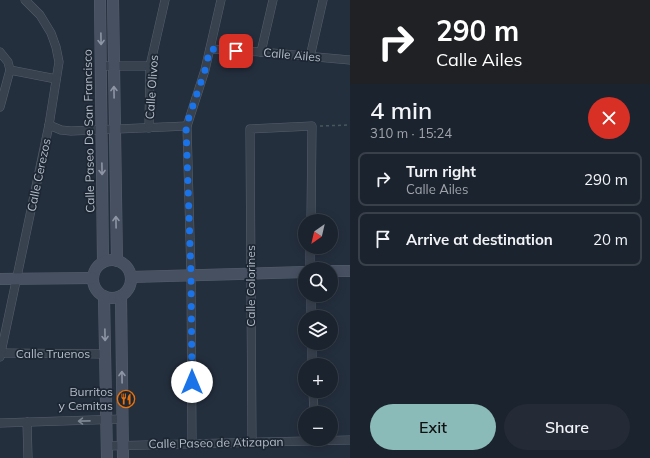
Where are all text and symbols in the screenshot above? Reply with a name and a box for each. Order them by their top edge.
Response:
text: 290 m [436,13,519,48]
icon: right [370,16,422,68]
one-way arrow [97,32,105,45]
pin [219,34,253,68]
icon: arrive [225,40,247,62]
street label: Calle Ailes [263,45,321,64]
text: Calle Ailes [436,48,522,71]
street label: Calle Paseo De San Francisco [80,49,97,213]
street label: Calle Olivos [142,54,161,120]
one-way arrow [110,86,118,99]
text: 4 min [370,95,432,125]
button: close [588,97,630,139]
text: 310 m · 15:24 [370,125,452,141]
street label: Calle Cerezos [23,137,54,213]
one-way arrow [98,162,106,175]
text: Turn right [406,162,476,181]
icon: right [372,168,394,190]
text: 290 m [584,170,628,189]
text: Calle Ailes [406,181,468,197]
north arrow [298,214,338,254]
map controls [298,214,338,446]
one-way arrow [113,216,120,229]
icon: arrive [372,228,394,250]
text: Arrive at destination [406,230,553,249]
text: 20 m [593,230,628,249]
street label: Calle Colorines [243,245,258,327]
button: search [298,262,338,302]
button: layers [298,310,338,350]
one-way arrow [101,328,109,341]
street label: Calle Truenos [16,346,90,361]
button: + [298,358,338,398]
position arrow [171,361,213,403]
one-way arrow [118,371,126,384]
place label: Burritos y Cemitas [58,384,113,413]
restaurant icon: Burritos y Cemitas [116,389,136,409]
button: Exit [370,404,496,450]
button: Share [504,404,630,450]
button: − [298,406,338,446]
one-way arrow [78,417,91,425]
street label: Calle Paseo de Atizapan [148,434,284,451]

